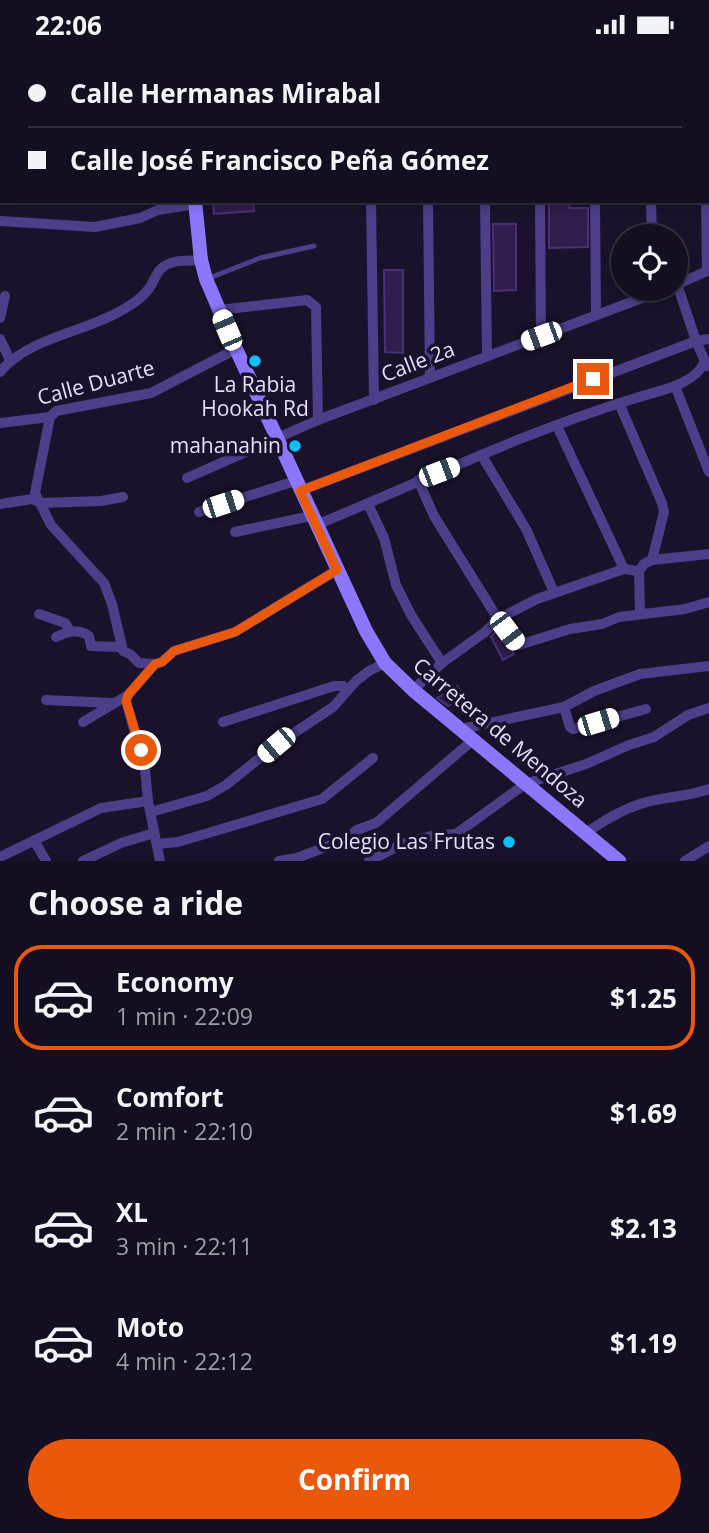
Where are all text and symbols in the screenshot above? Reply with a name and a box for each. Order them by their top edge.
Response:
text: 22:06 [35,7,102,43]
text: Calle Hermanas Mirabal [70,75,381,111]
text: Calle José Francisco Peña Gómez [70,142,489,178]
map controls [611,224,688,301]
button: locate [611,224,688,301]
car [210,307,245,353]
car [518,319,565,353]
street label: Calle 2a [377,334,458,388]
street label: Calle Duarte [34,353,158,411]
marker: La Rabia Hookah Rd [247,353,263,369]
route end [577,363,609,395]
place label: La Rabia Hookah Rd [201,370,309,422]
place label: mahanahin [170,431,281,459]
marker: mahanahin [287,438,303,454]
car [416,455,463,489]
car [200,488,247,520]
car [486,608,529,654]
street label: Carretera de Mendoza [408,651,594,814]
car [575,706,622,738]
car [254,723,299,767]
route start [125,734,157,766]
place label: Colegio Las Frutas [318,827,495,855]
marker: Colegio Las Frutas [501,834,517,850]
text: Choose a ride [28,881,243,924]
text: Economy [116,964,234,1000]
icon: car [32,966,95,1029]
text: $1.25 [610,980,677,1016]
text: 1 min · 22:09 [116,1000,253,1032]
text: Comfort [116,1079,223,1115]
icon: car [32,1081,95,1144]
text: $1.69 [610,1095,677,1131]
text: 2 min · 22:10 [116,1115,253,1147]
text: XL [116,1194,148,1230]
icon: car [32,1196,95,1259]
text: $2.13 [610,1210,677,1246]
text: 3 min · 22:11 [116,1230,253,1262]
text: Moto [116,1309,184,1345]
icon: car [32,1311,95,1374]
text: $1.19 [610,1325,677,1361]
text: 4 min · 22:12 [116,1345,253,1377]
button: Confirm [28,1439,681,1519]

